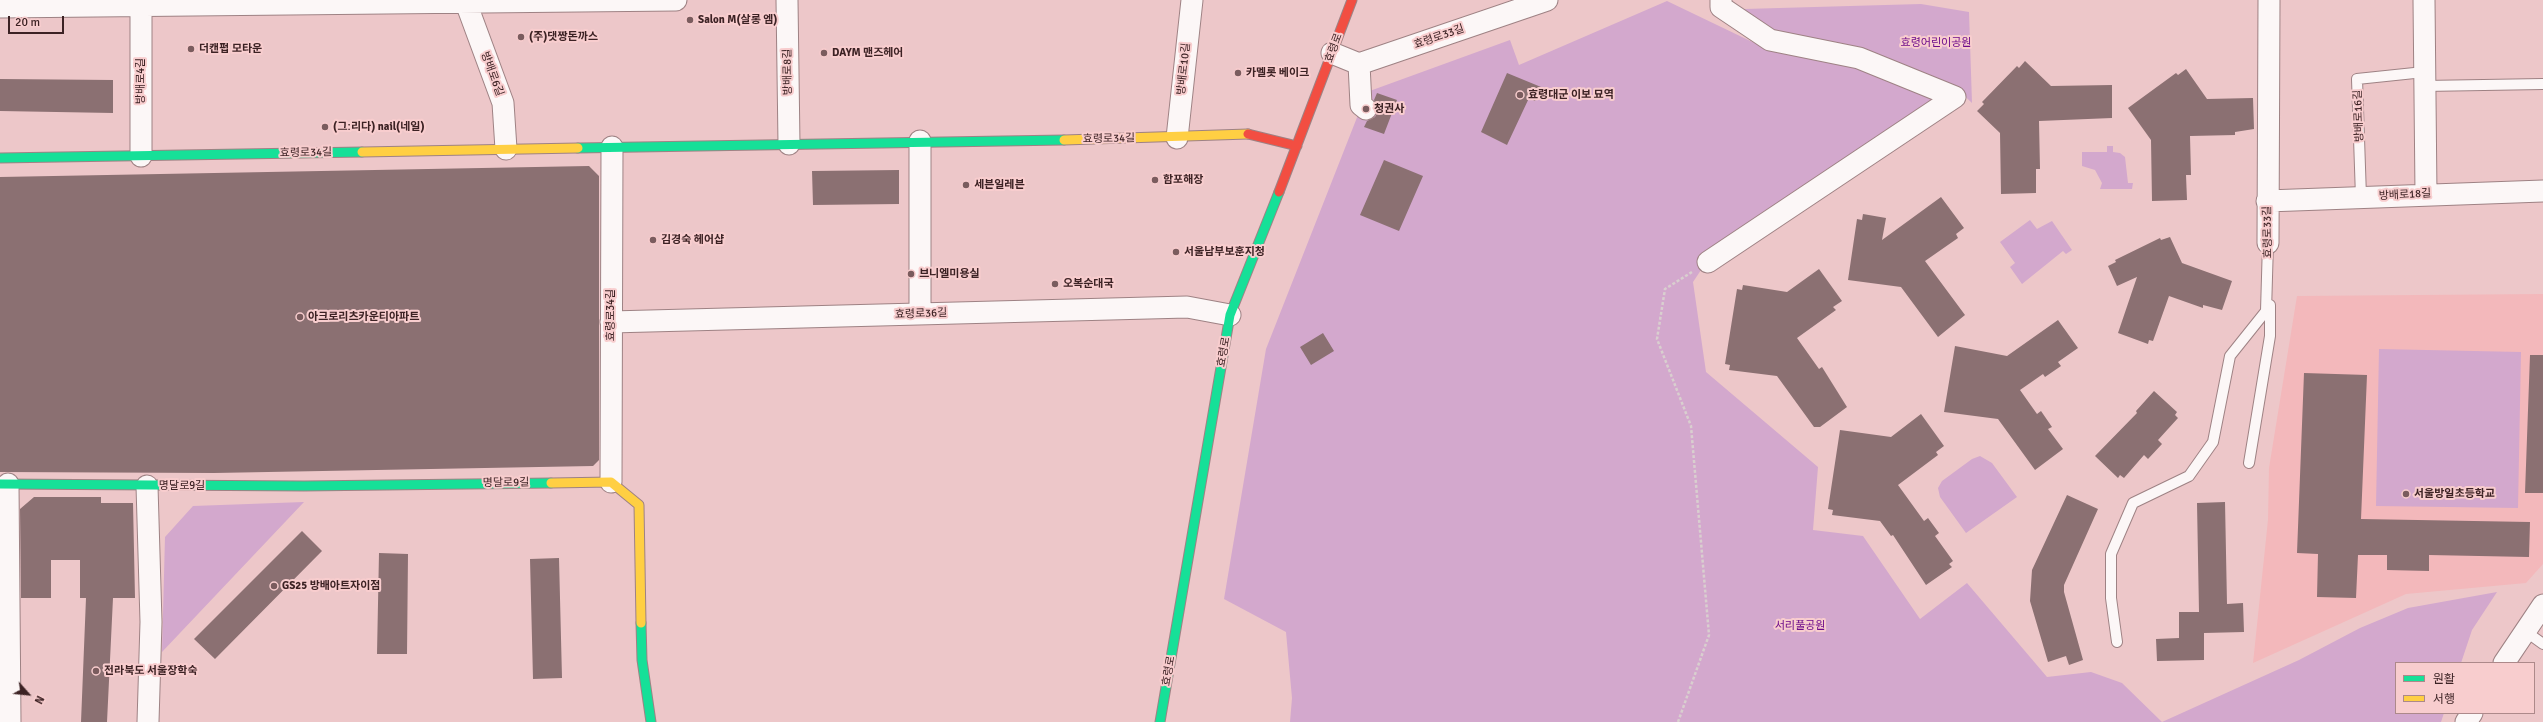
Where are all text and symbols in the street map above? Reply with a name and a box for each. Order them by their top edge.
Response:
scale bar [10,8,66,34]
place label: Salon M(살롱 엠) [698,13,777,27]
text: 20 m [15,15,40,30]
marker: Salon M(살롱 엠) [685,15,695,25]
street label: 효령로33길 [1412,22,1466,52]
place label: (주)댓짱돈까스 [529,30,598,44]
street label: 효령로 [1323,31,1345,65]
marker: (주)댓짱돈까스 [516,32,526,42]
park label: 효령어린이공원 [1901,36,1971,50]
place label: 더캔펍 모타운 [199,42,262,56]
street label: 방배로10길 [1175,42,1193,96]
marker: 더캔펍 모타운 [186,44,196,54]
place label: DAYM 맨즈헤어 [832,46,903,60]
marker: DAYM 맨즈헤어 [819,48,829,58]
street label: 방배로8길 [781,49,795,95]
street label: 방배로6길 [478,50,506,98]
street label: 방배로4길 [134,58,148,104]
place label: 카멜롯 베이크 [1246,66,1309,80]
marker: 카멜롯 베이크 [1233,68,1243,78]
place label: 효령대군 이보 묘역 [1528,88,1614,102]
marker: 효령대군 이보 묘역 [1515,90,1525,100]
street label: 방배로16길 [2351,90,2367,142]
place label: 청권사 [1374,102,1404,116]
marker: 청권사 [1361,104,1371,114]
place label: (그ː리다) nail(네일) [333,120,425,134]
marker: (그ː리다) nail(네일) [320,122,330,132]
street label: 효령로34길 [1083,132,1135,146]
street label: 효령로34길 [280,146,332,160]
place label: 함포해장 [1163,173,1203,187]
marker: 함포해장 [1150,175,1160,185]
place label: 세븐일레븐 [974,178,1025,192]
marker: 세븐일레븐 [961,180,971,190]
street label: 방배로18길 [2379,187,2431,203]
street label: 효령로33길 [2261,206,2275,258]
place label: 김경숙 헤어샵 [661,233,724,247]
marker: 김경숙 헤어샵 [648,235,658,245]
place label: 서울남부보훈지청 [1184,245,1265,259]
marker: 서울남부보훈지청 [1171,247,1181,257]
place label: 브니엘미용실 [919,267,980,281]
marker: 브니엘미용실 [906,269,916,279]
place label: 오복순대국 [1063,277,1114,291]
marker: 오복순대국 [1050,279,1060,289]
street label: 효령로34길 [604,289,618,341]
street label: 효령로36길 [895,306,947,322]
place label: 아크로리츠카운티아파트 [308,310,419,324]
marker: 아크로리츠카운티아파트 [295,312,305,322]
street label: 효령로 [1215,336,1233,368]
street label: 명달로9길 [483,476,529,490]
street label: 명달로9길 [159,479,205,493]
place label: 서울방일초등학교 [2414,487,2495,501]
marker: 서울방일초등학교 [2401,489,2411,499]
place label: GS25 방배아트자이점 [282,579,380,593]
marker: GS25 방배아트자이점 [269,581,279,591]
park label: 서리풀공원 [1775,619,1825,633]
street label: 효령로 [1160,655,1178,687]
legend [2395,662,2535,714]
place label: 전라북도 서울장학숙 [104,664,197,678]
marker: 전라북도 서울장학숙 [91,666,101,676]
text: 원활 [2433,672,2455,687]
north arrow [8,674,48,714]
text: 서행 [2433,692,2455,707]
text: N [32,693,47,706]

